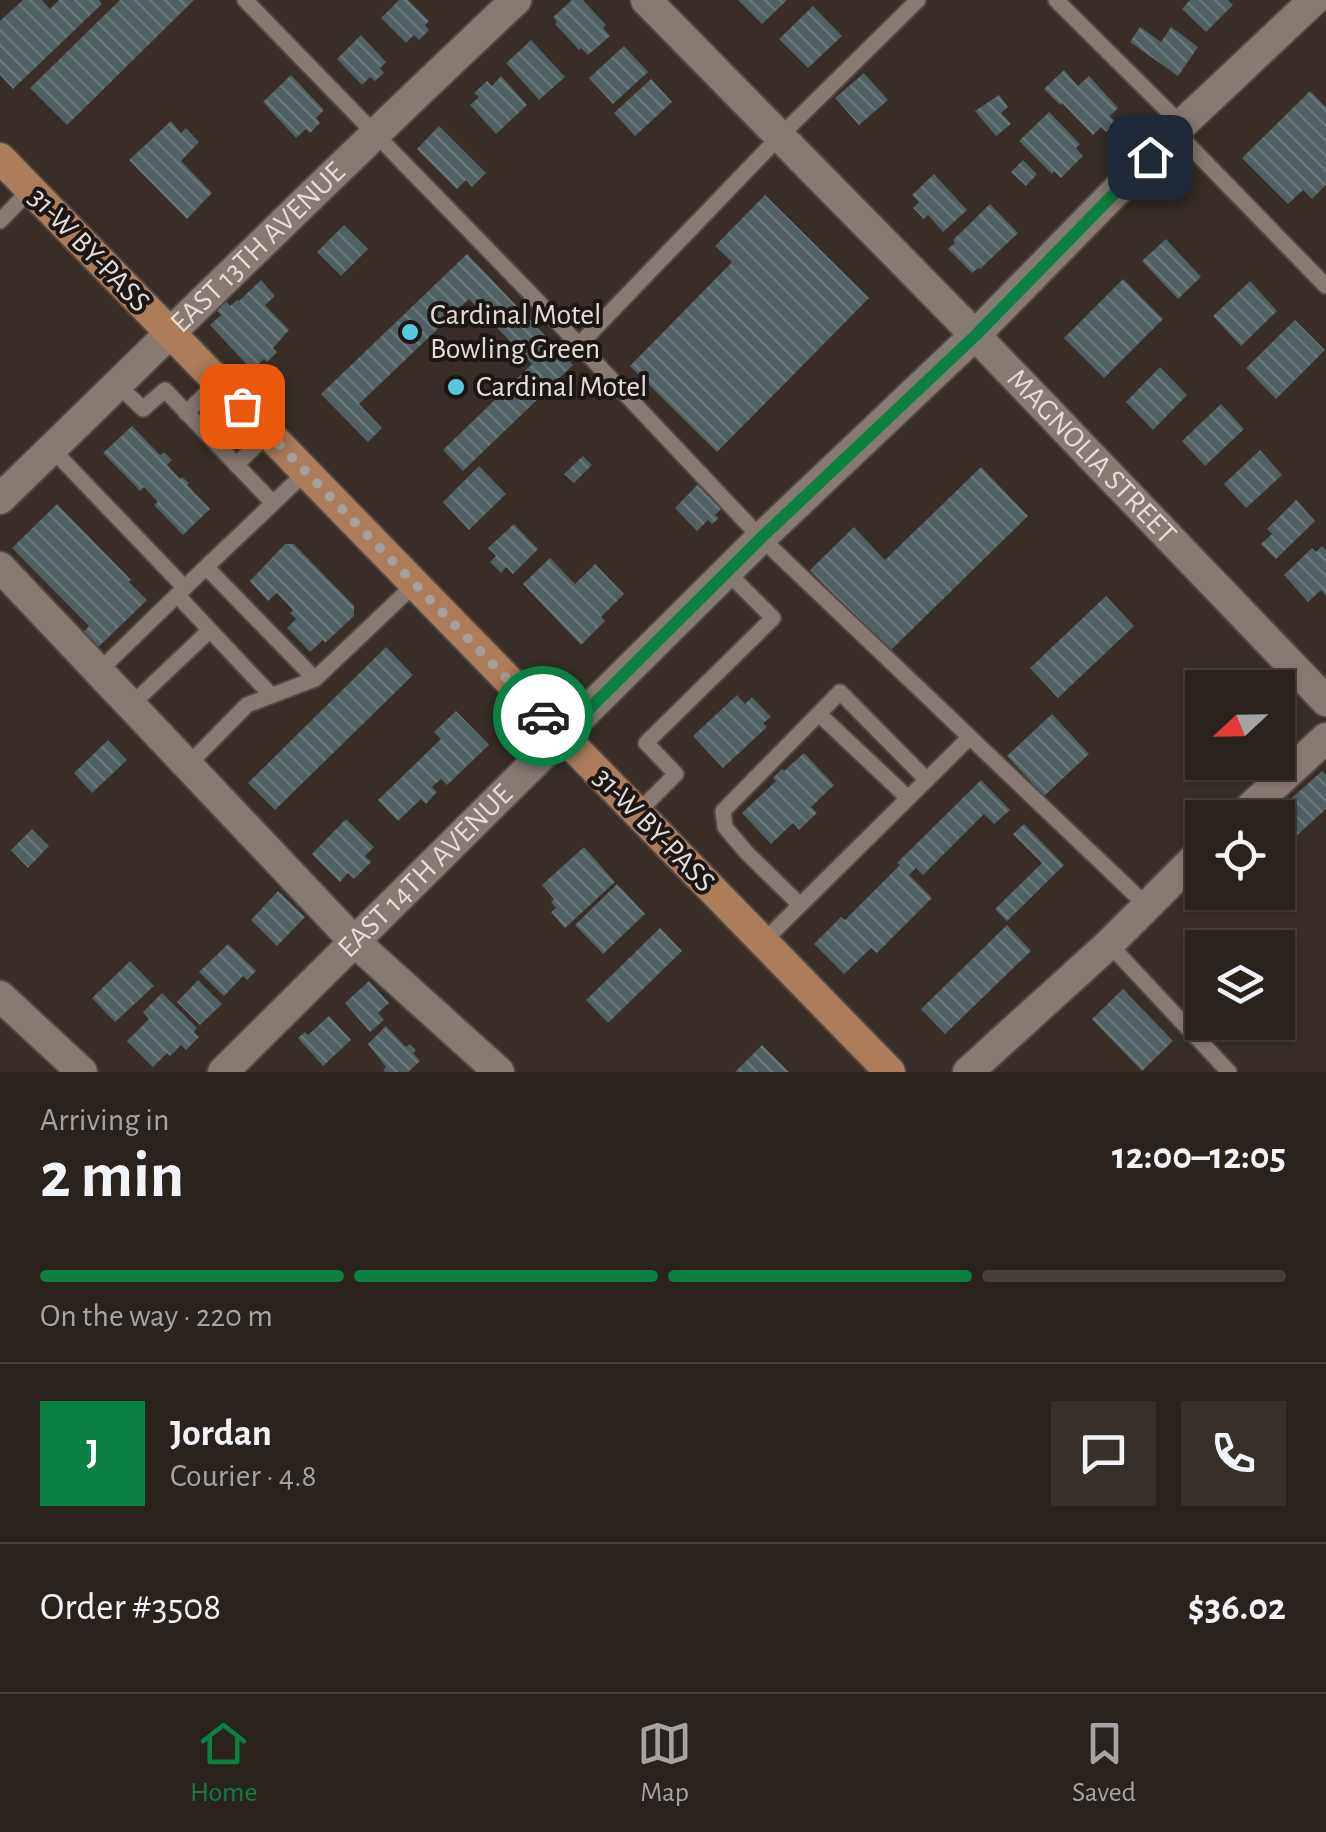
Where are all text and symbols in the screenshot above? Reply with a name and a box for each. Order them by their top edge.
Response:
pin [1108,115,1193,200]
icon: home [1123,130,1178,185]
street label: EAST 13TH AVENUE [165,157,351,339]
street label: 31-W BY-PASS [23,182,155,318]
place label: Cardinal Motel Bowling Green [430,300,602,364]
marker: Cardinal Motel Bowling Green [399,321,421,343]
pin [200,364,285,449]
street label: MAGNOLIA STREET [1001,364,1182,550]
place label: Cardinal Motel [476,372,648,402]
marker: Cardinal Motel [445,376,467,398]
icon: bag [215,379,270,434]
courier [493,666,593,766]
north arrow [1185,670,1295,780]
map controls [1185,670,1295,1040]
icon: car [516,689,571,744]
street label: 31-W BY-PASS [588,762,720,898]
street label: EAST 14TH AVENUE [332,779,518,964]
button: locate [1185,800,1295,910]
button: layers [1185,930,1295,1040]
text: Arriving in [40,1104,169,1136]
text: 12:00–12:05 [1112,1138,1286,1176]
text: 2 min [40,1144,184,1209]
text: On the way · 220 m [40,1300,273,1332]
button: chat [1051,1401,1156,1506]
button: phone [1181,1401,1286,1506]
text: Jordan [170,1415,272,1453]
text: J [86,1434,99,1472]
text: Courier · 4.8 [170,1460,317,1492]
text: Order #3508 [40,1589,221,1627]
text: $36.02 [1188,1589,1286,1627]
tab: Home [190,1716,257,1810]
tab: Map [637,1716,692,1810]
tab: Saved [1072,1716,1136,1810]

